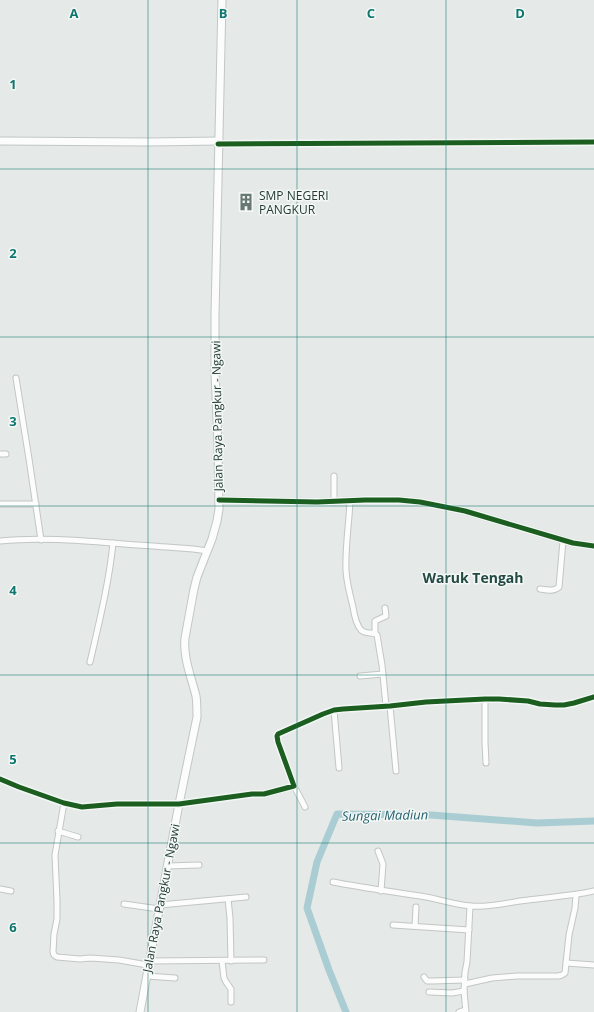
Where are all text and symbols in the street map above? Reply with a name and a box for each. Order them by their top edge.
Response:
text: A [70,4,79,22]
text: B [219,4,228,22]
text: C [367,4,375,22]
text: D [515,4,525,22]
text: 1 [9,75,17,93]
place label: SMP NEGERI PANGKUR [259,187,329,218]
building icon: SMP NEGERI PANGKUR [236,192,256,212]
text: 2 [9,244,17,262]
street label: Jalan Raya Pangkur - Ngawi [207,340,227,493]
text: 3 [9,412,17,430]
district label: Waruk Tengah [422,568,524,587]
text: 4 [9,581,17,599]
text: 5 [9,750,17,768]
water label: Sungai Madiun [342,805,428,825]
street label: Jalan Raya Pangkur - Ngawi [138,822,184,975]
text: 6 [9,918,17,936]

